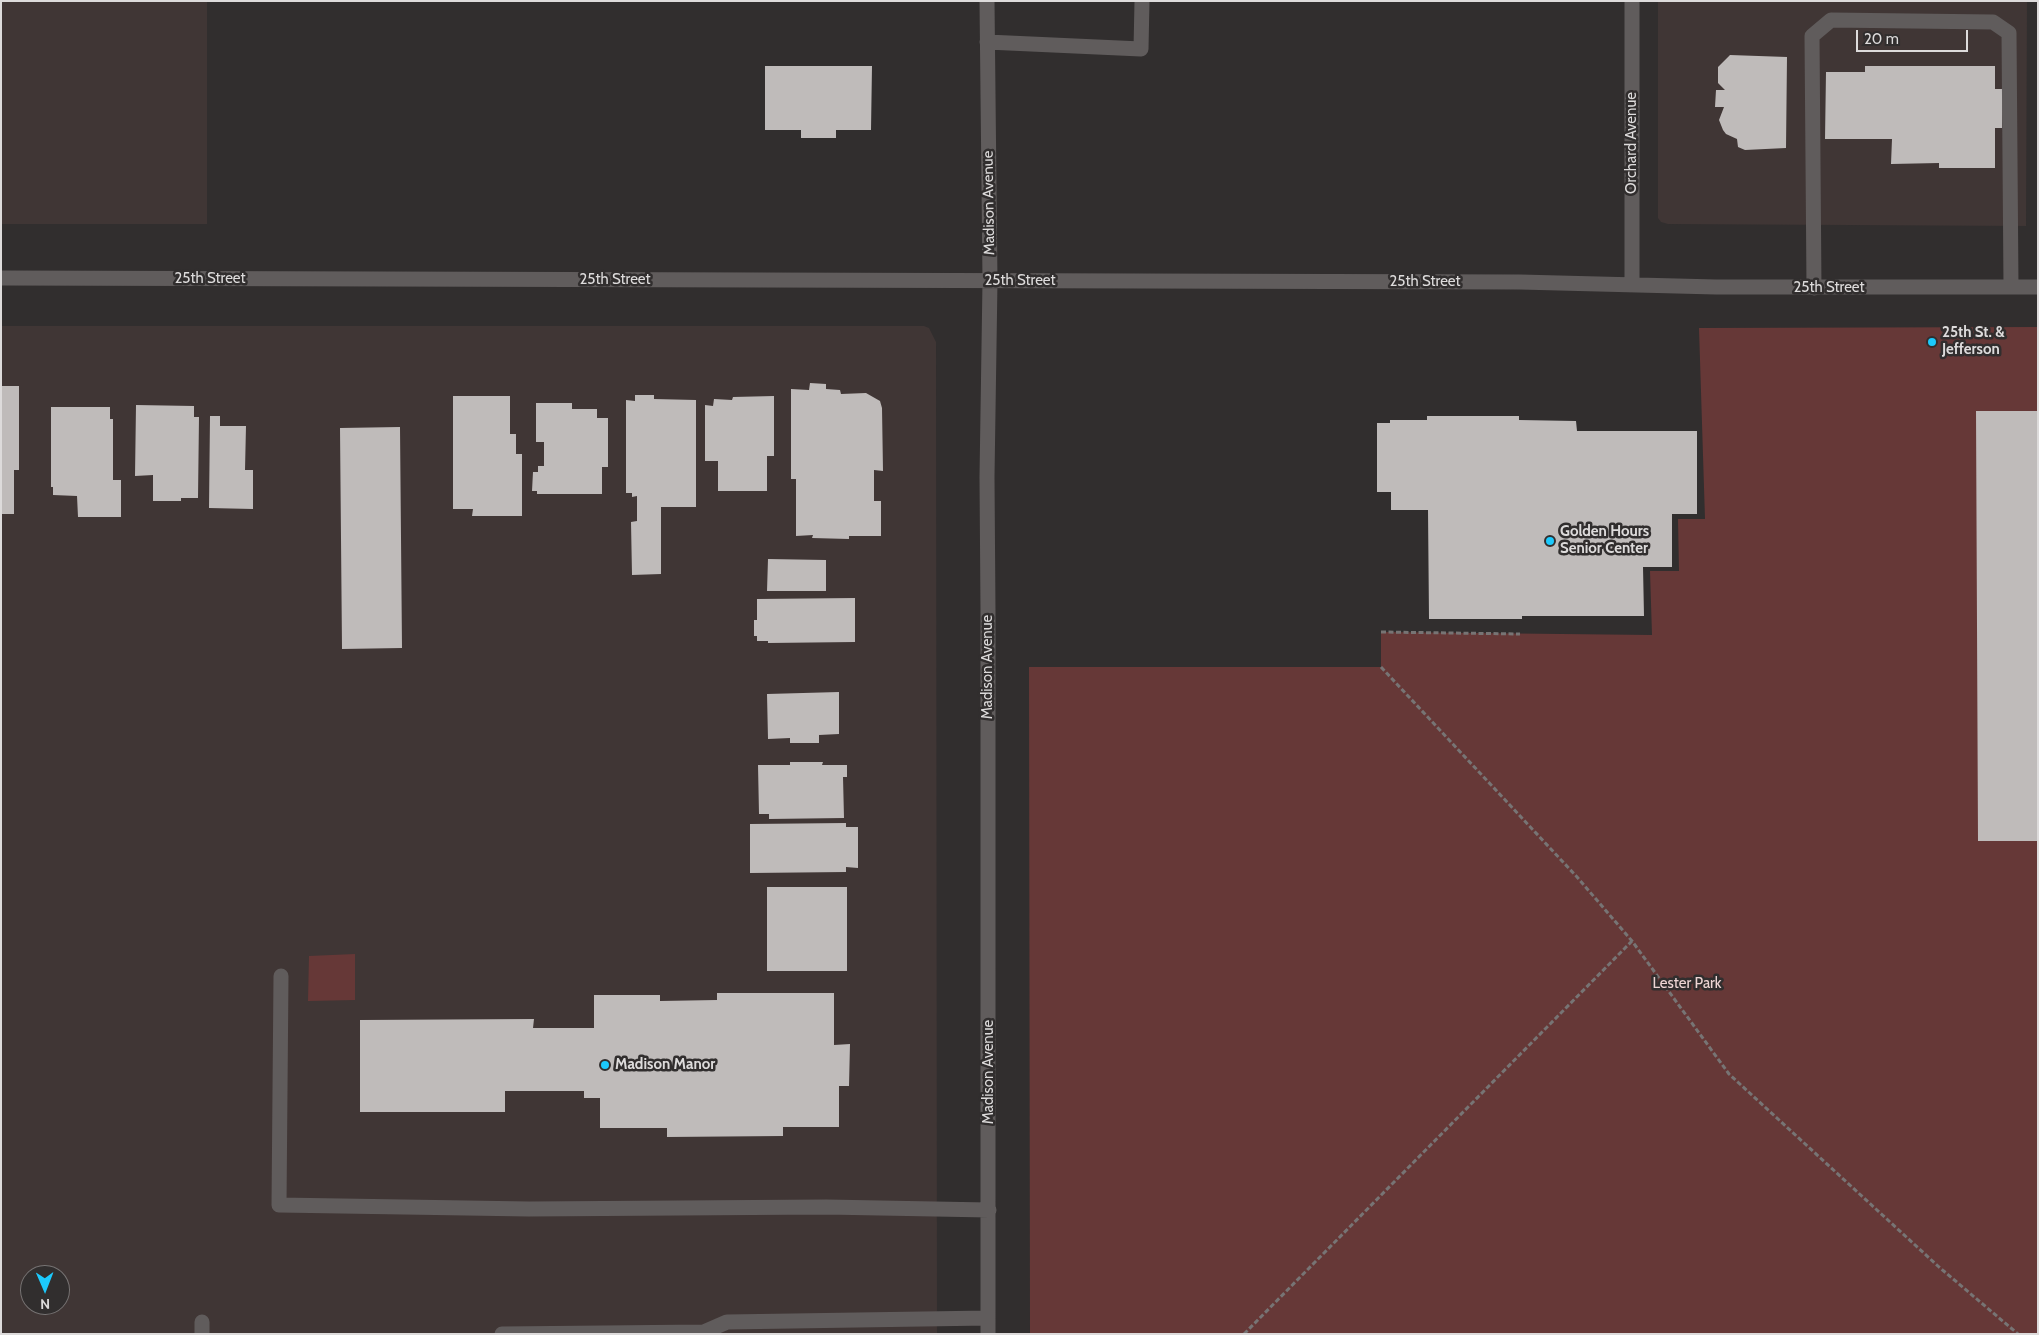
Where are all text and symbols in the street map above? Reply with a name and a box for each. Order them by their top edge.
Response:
scale bar [1859,20,1972,52]
text: 20 m [1864,30,1899,48]
street label: Orchard Avenue [1623,92,1641,194]
street label: Madison Avenue [979,151,999,255]
street label: 25th Street [174,270,246,288]
street label: 25th Street [579,271,651,289]
street label: 25th Street [984,272,1056,290]
street label: 25th Street [1389,273,1461,291]
street label: 25th Street [1793,279,1865,297]
place label: 25th St. & Jefferson [1942,324,2005,359]
marker: 25th St. & Jefferson [1926,336,1938,348]
place label: Golden Hours Senior Center [1560,523,1649,558]
marker: Golden Hours Senior Center [1544,535,1556,547]
street label: Madison Avenue [979,615,997,719]
park label: Lester Park [1652,975,1722,993]
street label: Madison Avenue [980,1020,998,1124]
place label: Madison Manor [615,1056,715,1074]
marker: Madison Manor [599,1059,611,1071]
north arrow [20,1265,70,1315]
text: N [40,1295,50,1313]

